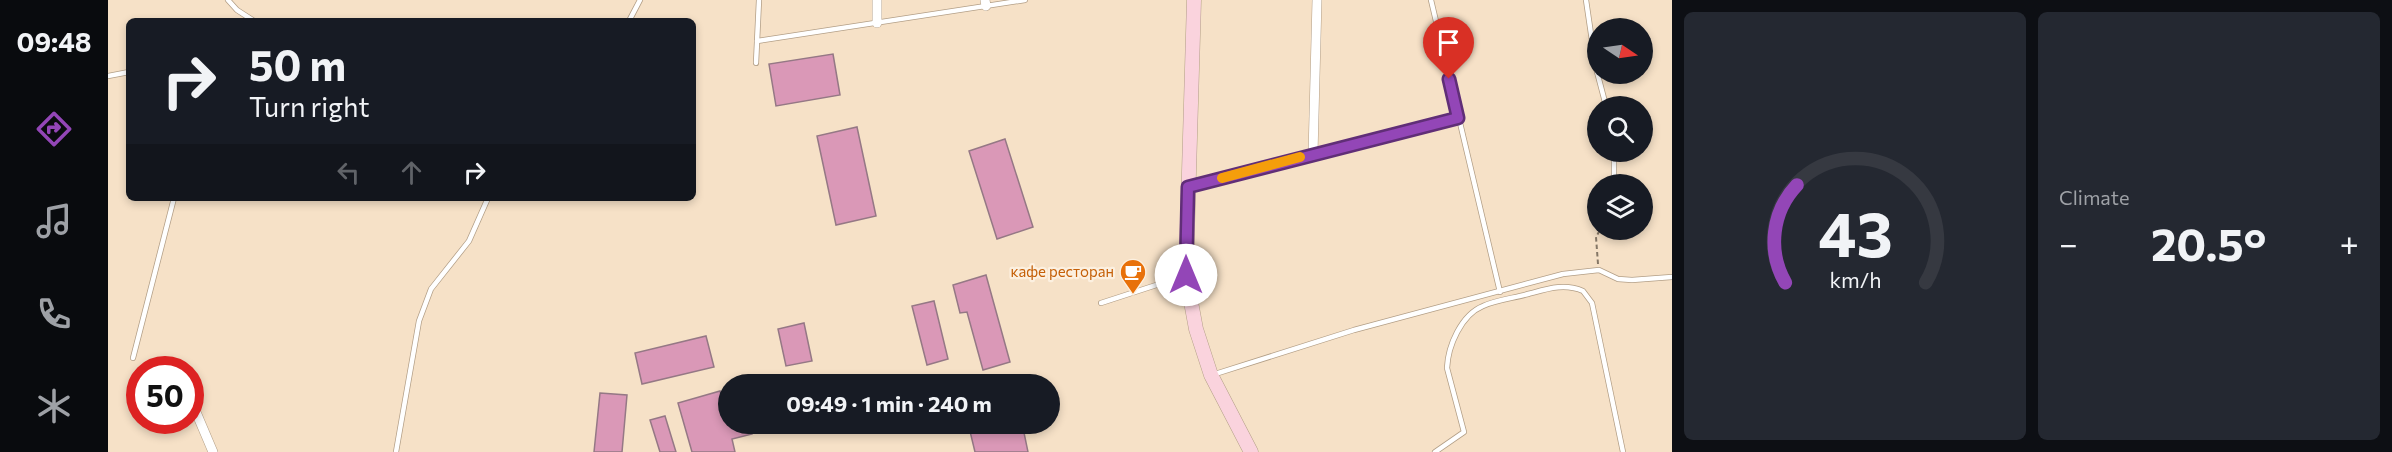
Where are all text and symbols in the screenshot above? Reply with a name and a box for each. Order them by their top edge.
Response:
pin [1423,17,1474,79]
north arrow [1587,18,1653,84]
map controls [1587,18,1653,240]
text: 09:48 [16,25,92,58]
icon: arrive [1432,26,1465,59]
text: 50 m [249,38,346,90]
icon: right [150,42,228,120]
text: Turn right [249,90,369,123]
button: search [1587,96,1653,162]
icon: directions [33,108,75,150]
icon: left [332,156,365,189]
icon: ahead [395,156,428,189]
icon: right [458,156,491,189]
button: layers [1587,174,1653,240]
text: Climate [2059,185,2129,209]
text: 43 [1818,194,1892,270]
icon: music [33,200,75,242]
text: 20.5° [2151,215,2266,270]
text: − [2059,222,2078,263]
text: + [2340,222,2359,263]
position arrow [1154,243,1218,307]
cafe icon: кафе ресторан [1118,257,1148,295]
place label: кафе ресторан [1010,262,1114,280]
text: km/h [1829,266,1881,292]
icon: phone [33,293,75,335]
speed limit sign: 50 [126,356,204,434]
icon: climate [33,385,75,427]
text: 09:49 · 1 min · 240 m [786,390,992,417]

